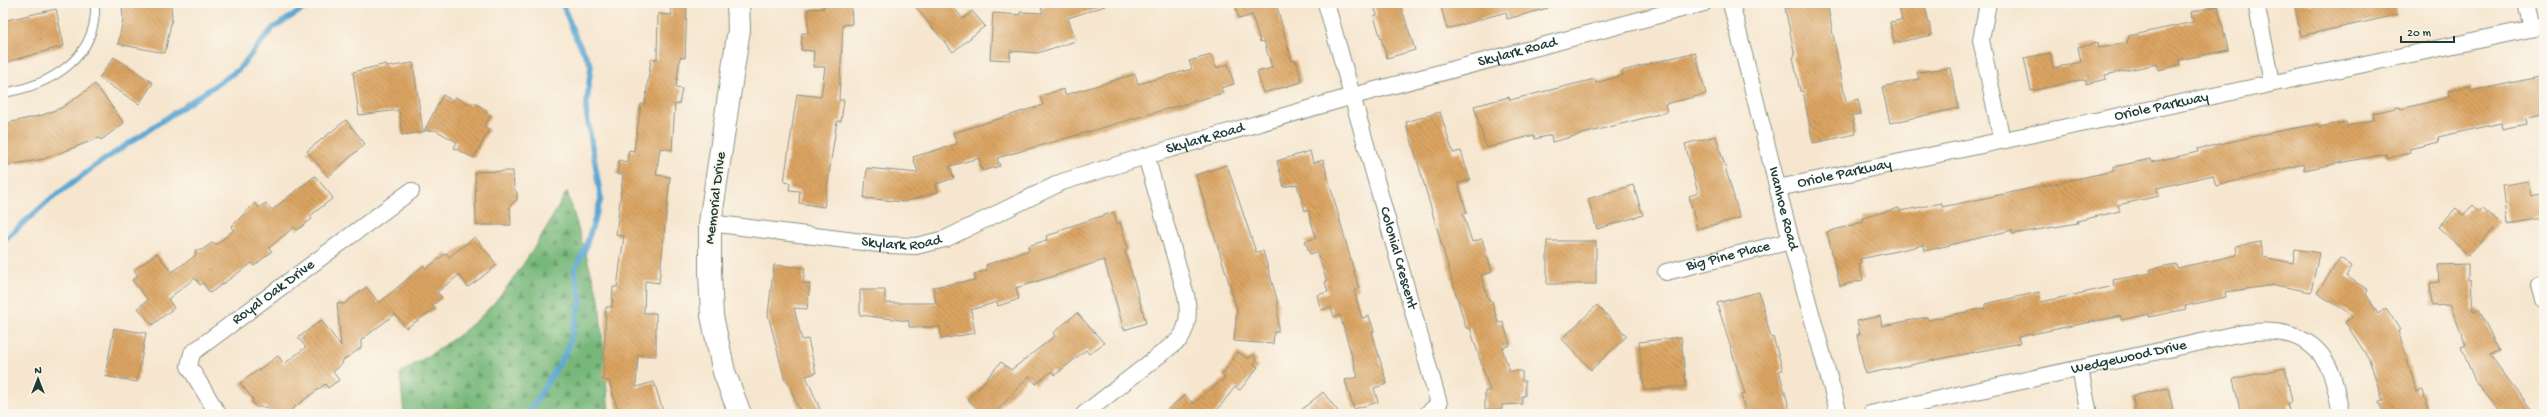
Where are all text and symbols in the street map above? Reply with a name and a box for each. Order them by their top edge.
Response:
scale bar [2401,18,2454,44]
text: 20 m [2407,27,2432,41]
street label: Skylark Road [1476,33,1560,71]
street label: Oriole Parkway [2113,88,2211,126]
street label: Skylark Road [1164,119,1248,159]
street label: Memorial Drive [701,150,731,245]
street label: Oriole Parkway [1796,155,1894,193]
street label: Ivanhoe Road [1764,165,1803,254]
street label: Colonial Crescent [1375,205,1421,313]
street label: Skylark Road [860,231,945,255]
street label: Big Pine Place [1683,237,1772,276]
street label: Royal Oak Drive [229,256,319,329]
street label: Wedgewood Drive [2069,336,2189,379]
north arrow [18,359,58,399]
text: N [34,365,42,377]

